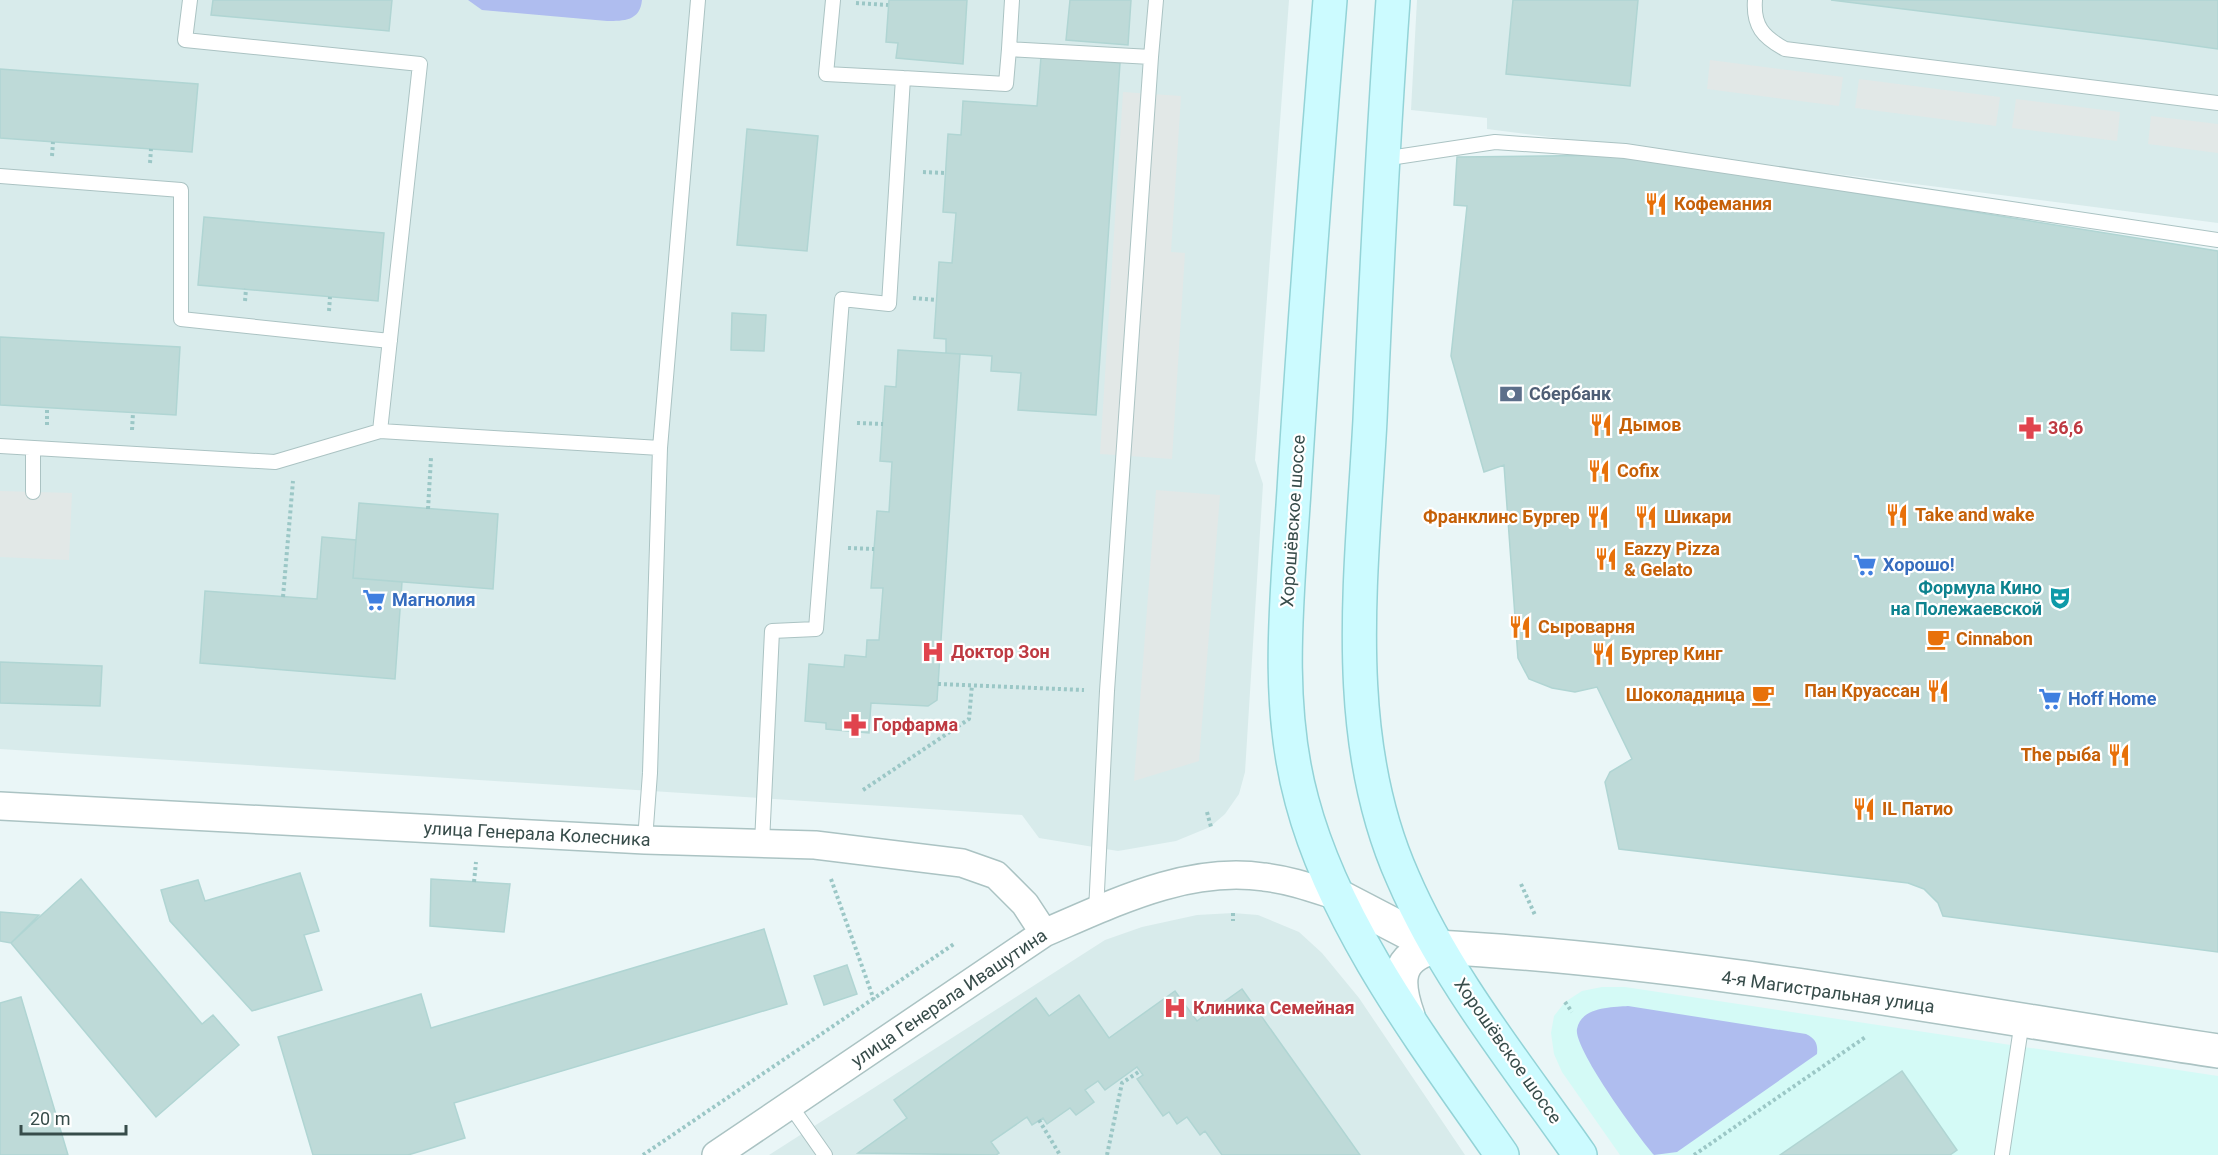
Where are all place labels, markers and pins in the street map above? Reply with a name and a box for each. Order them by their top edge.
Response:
restaurant icon: Кофемания [1643,191,1669,217]
place label: Кофемания [1674,193,1772,214]
bank icon: Сбербанк [1498,381,1524,407]
place label: Сбербанк [1529,383,1612,404]
restaurant icon: Дымов [1588,412,1614,438]
place label: Дымов [1619,414,1681,435]
pharmacy icon: 36,6 [2017,415,2043,441]
place label: 36,6 [2048,417,2083,438]
restaurant icon: Cofix [1586,458,1612,484]
place label: Cofix [1617,460,1660,481]
restaurant icon: Take and wake [1884,502,1910,528]
restaurant icon: Франклинс Бургер [1585,504,1611,530]
restaurant icon: Шикари [1633,504,1659,530]
place label: Take and wake [1915,504,2035,525]
place label: Франклинс Бургер [1423,506,1580,527]
place label: Шикари [1664,506,1732,527]
place label: Eazzy Pizza & Gelato [1624,538,1720,580]
restaurant icon: Eazzy Pizza & Gelato [1593,546,1619,572]
supermarket icon: Хорошо! [1852,552,1878,578]
place label: Хорошо! [1883,554,1955,575]
place label: Формула Кино на Полежаевской [1891,577,2042,619]
theatre icon: Формула Кино на Полежаевской [2047,585,2073,611]
supermarket icon: Магнолия [361,587,387,613]
place label: Магнолия [392,589,476,610]
restaurant icon: Сыроварня [1507,614,1533,640]
place label: Сыроварня [1538,616,1635,637]
cafe icon: Cinnabon [1925,626,1951,652]
place label: Cinnabon [1956,628,2033,649]
hospital icon: Доктор Зон [920,639,946,665]
place label: Доктор Зон [951,641,1050,662]
restaurant icon: Бургер Кинг [1590,641,1616,667]
place label: Бургер Кинг [1621,643,1723,664]
restaurant icon: Пан Круассан [1925,678,1951,704]
place label: Пан Круассан [1804,680,1920,701]
cafe icon: Шоколадница [1750,682,1776,708]
place label: Шоколадница [1626,684,1745,705]
supermarket icon: Hoff Home [2037,686,2063,712]
place label: Hoff Home [2068,688,2157,709]
pharmacy icon: Горфарма [842,712,868,738]
place label: Горфарма [873,714,958,735]
restaurant icon: The рыба [2106,742,2132,768]
place label: The рыба [2021,744,2101,765]
restaurant icon: IL Патио [1851,796,1877,822]
place label: IL Патио [1882,798,1953,819]
hospital icon: Клиника Семейная [1162,995,1188,1021]
place label: Клиника Семейная [1193,997,1355,1018]

